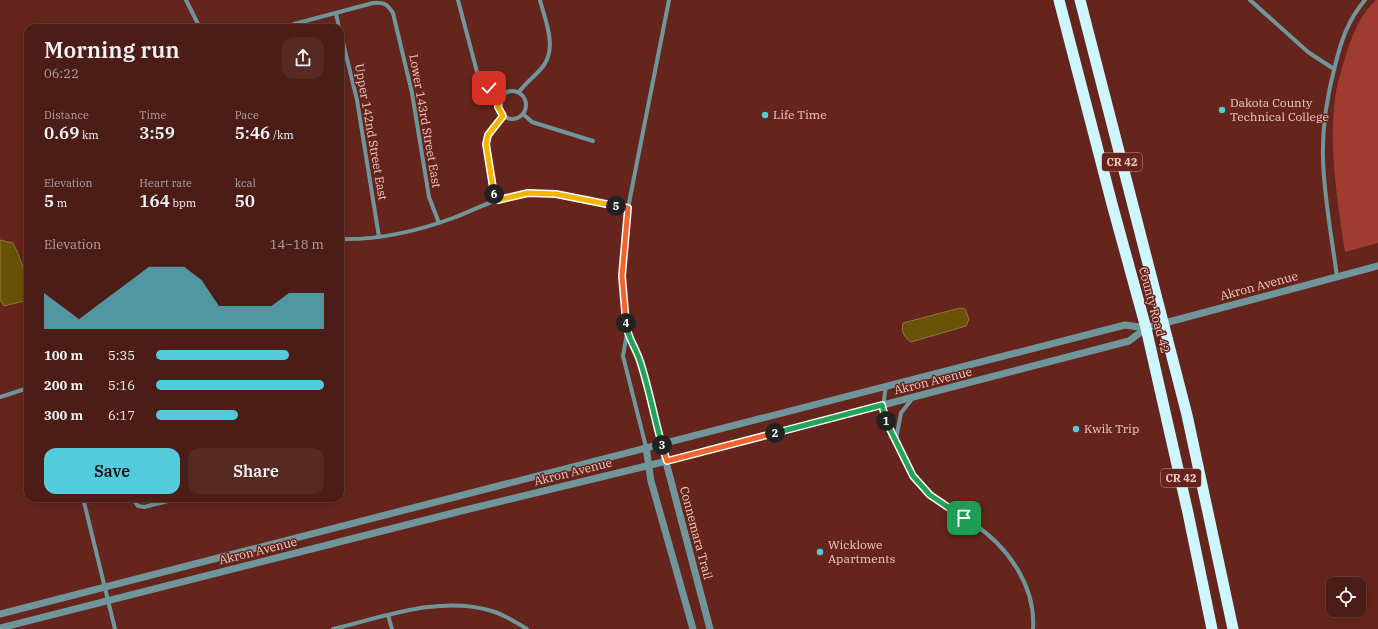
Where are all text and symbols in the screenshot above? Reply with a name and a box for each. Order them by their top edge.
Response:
text: Morning run [44,35,180,64]
button: share [282,37,324,79]
street label: Lower 143rd Street East [406,53,445,189]
street label: Upper 142nd Street East [352,63,391,201]
text: 06:22 [44,65,79,82]
pin [472,71,506,105]
icon: check [478,77,500,99]
place label: Dakota County Technical College [1230,95,1329,124]
marker: Dakota County Technical College [1217,105,1227,115]
place label: Life Time [773,107,827,122]
text: Distance [44,108,89,122]
text: Time [139,108,166,122]
text: Pace [235,108,259,122]
marker: Life Time [760,110,770,120]
text: 0.69 [44,122,79,144]
text: 3:59 [139,122,175,144]
text: 5:46 [235,122,270,144]
text: km [79,128,99,142]
text: /km [270,128,294,142]
road number: CR 42 [1102,153,1142,171]
text: Elevation [44,176,92,190]
text: Heart rate [139,176,192,190]
text: kcal [235,176,256,190]
pin: 6 [484,184,504,204]
text: 6 [491,187,497,201]
text: 5 [44,190,54,212]
text: 164 [139,190,170,212]
text: 50 [235,190,255,212]
text: m [54,196,67,210]
text: bpm [170,196,196,210]
pin: 5 [606,196,626,216]
text: 5 [613,199,619,213]
text: Elevation [44,236,101,253]
text: 14–18 m [270,236,324,253]
street label: County Road 42 [1136,265,1173,355]
street label: Akron Avenue [1218,268,1299,303]
pin: 4 [616,313,636,333]
text: 4 [623,316,629,330]
text: 100 m [44,347,83,364]
text: 5:35 [108,347,135,364]
street label: Akron Avenue [892,364,973,397]
text: 200 m [44,377,83,394]
text: 5:16 [108,377,135,394]
text: 300 m [44,407,83,424]
text: 6:17 [108,407,135,424]
pin: 1 [876,411,896,431]
text: 1 [883,414,889,428]
place label: Kwik Trip [1084,421,1139,436]
pin: 2 [765,423,785,443]
marker: Kwik Trip [1071,424,1081,434]
text: 2 [772,426,778,440]
pin: 3 [652,435,672,455]
text: 3 [659,438,665,452]
button: Save [44,448,180,494]
button: Share [188,448,324,494]
street label: Akron Avenue [532,455,613,488]
road number: CR 42 [1161,469,1201,487]
street label: Connemara Trail [677,485,716,581]
pin [947,501,981,535]
icon: arrive [953,507,975,529]
street label: Akron Avenue [217,534,298,567]
place label: Wicklowe Apartments [828,537,896,566]
marker: Wicklowe Apartments [815,547,825,557]
map controls [1326,577,1366,617]
button: locate [1326,577,1366,617]

